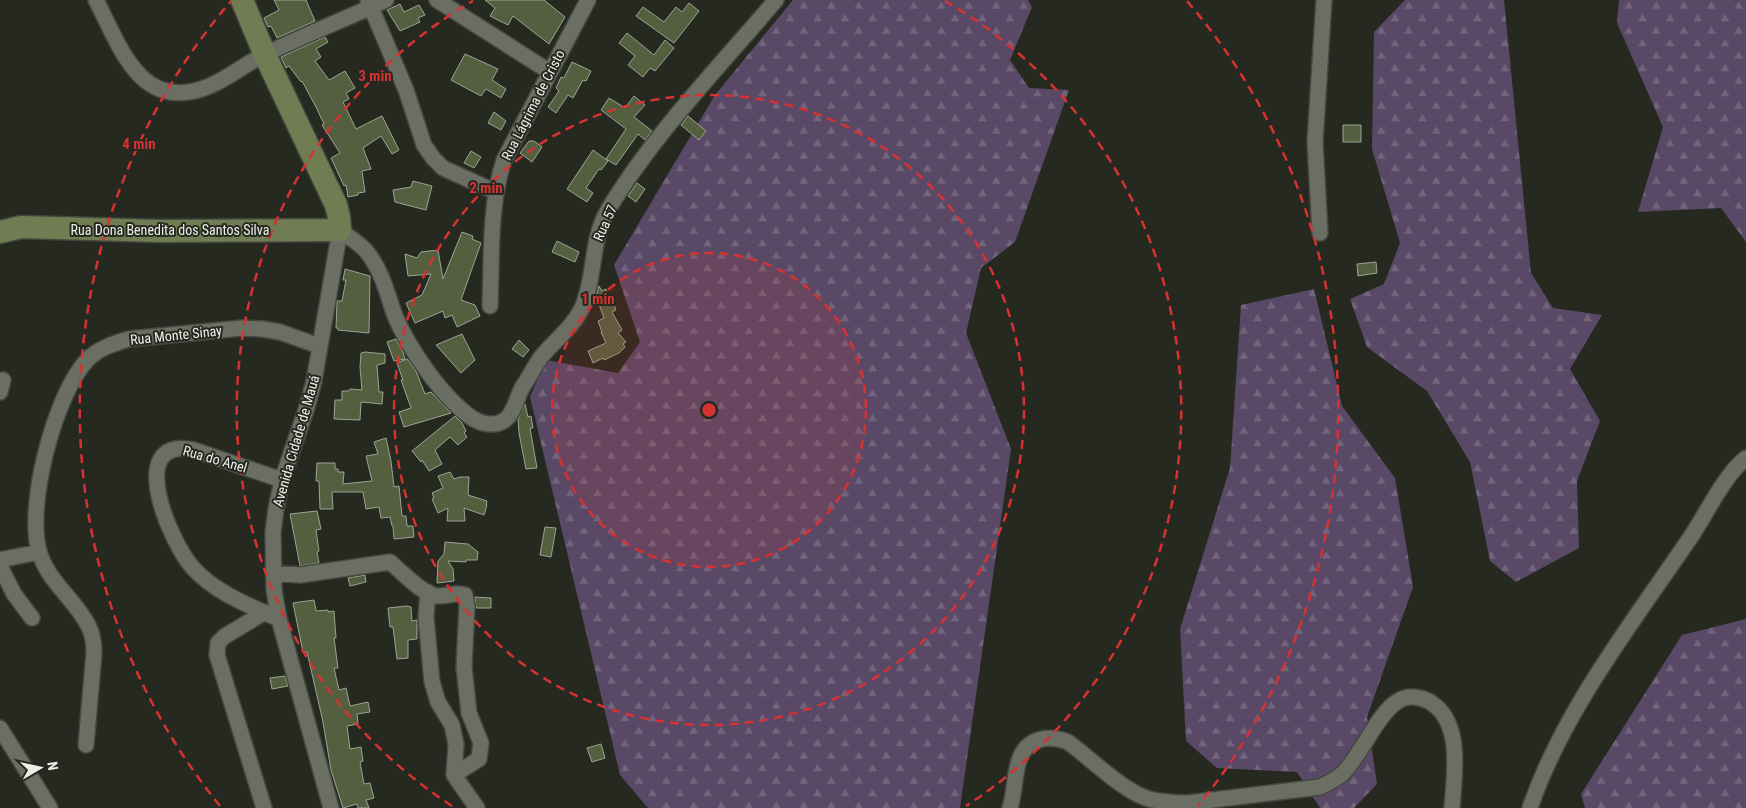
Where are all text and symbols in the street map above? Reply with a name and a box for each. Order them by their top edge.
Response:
street label: Rua Lágrima de Cristo [498,47,568,163]
text: 3 min [358,67,392,85]
text: 4 min [122,135,156,153]
text: 2 min [469,179,503,197]
street label: Rua 57 [590,202,620,244]
street label: Rua Dona Benedita dos Santos Silva [71,222,269,238]
text: 1 min [581,290,615,308]
street label: Rua Monte Sinay [129,322,223,348]
street label: Avenida Cidade de Mauá [270,373,322,509]
centre of rings [700,401,718,419]
street label: Rua do Anel [181,442,249,476]
north arrow [15,743,65,793]
text: N [44,760,61,771]

